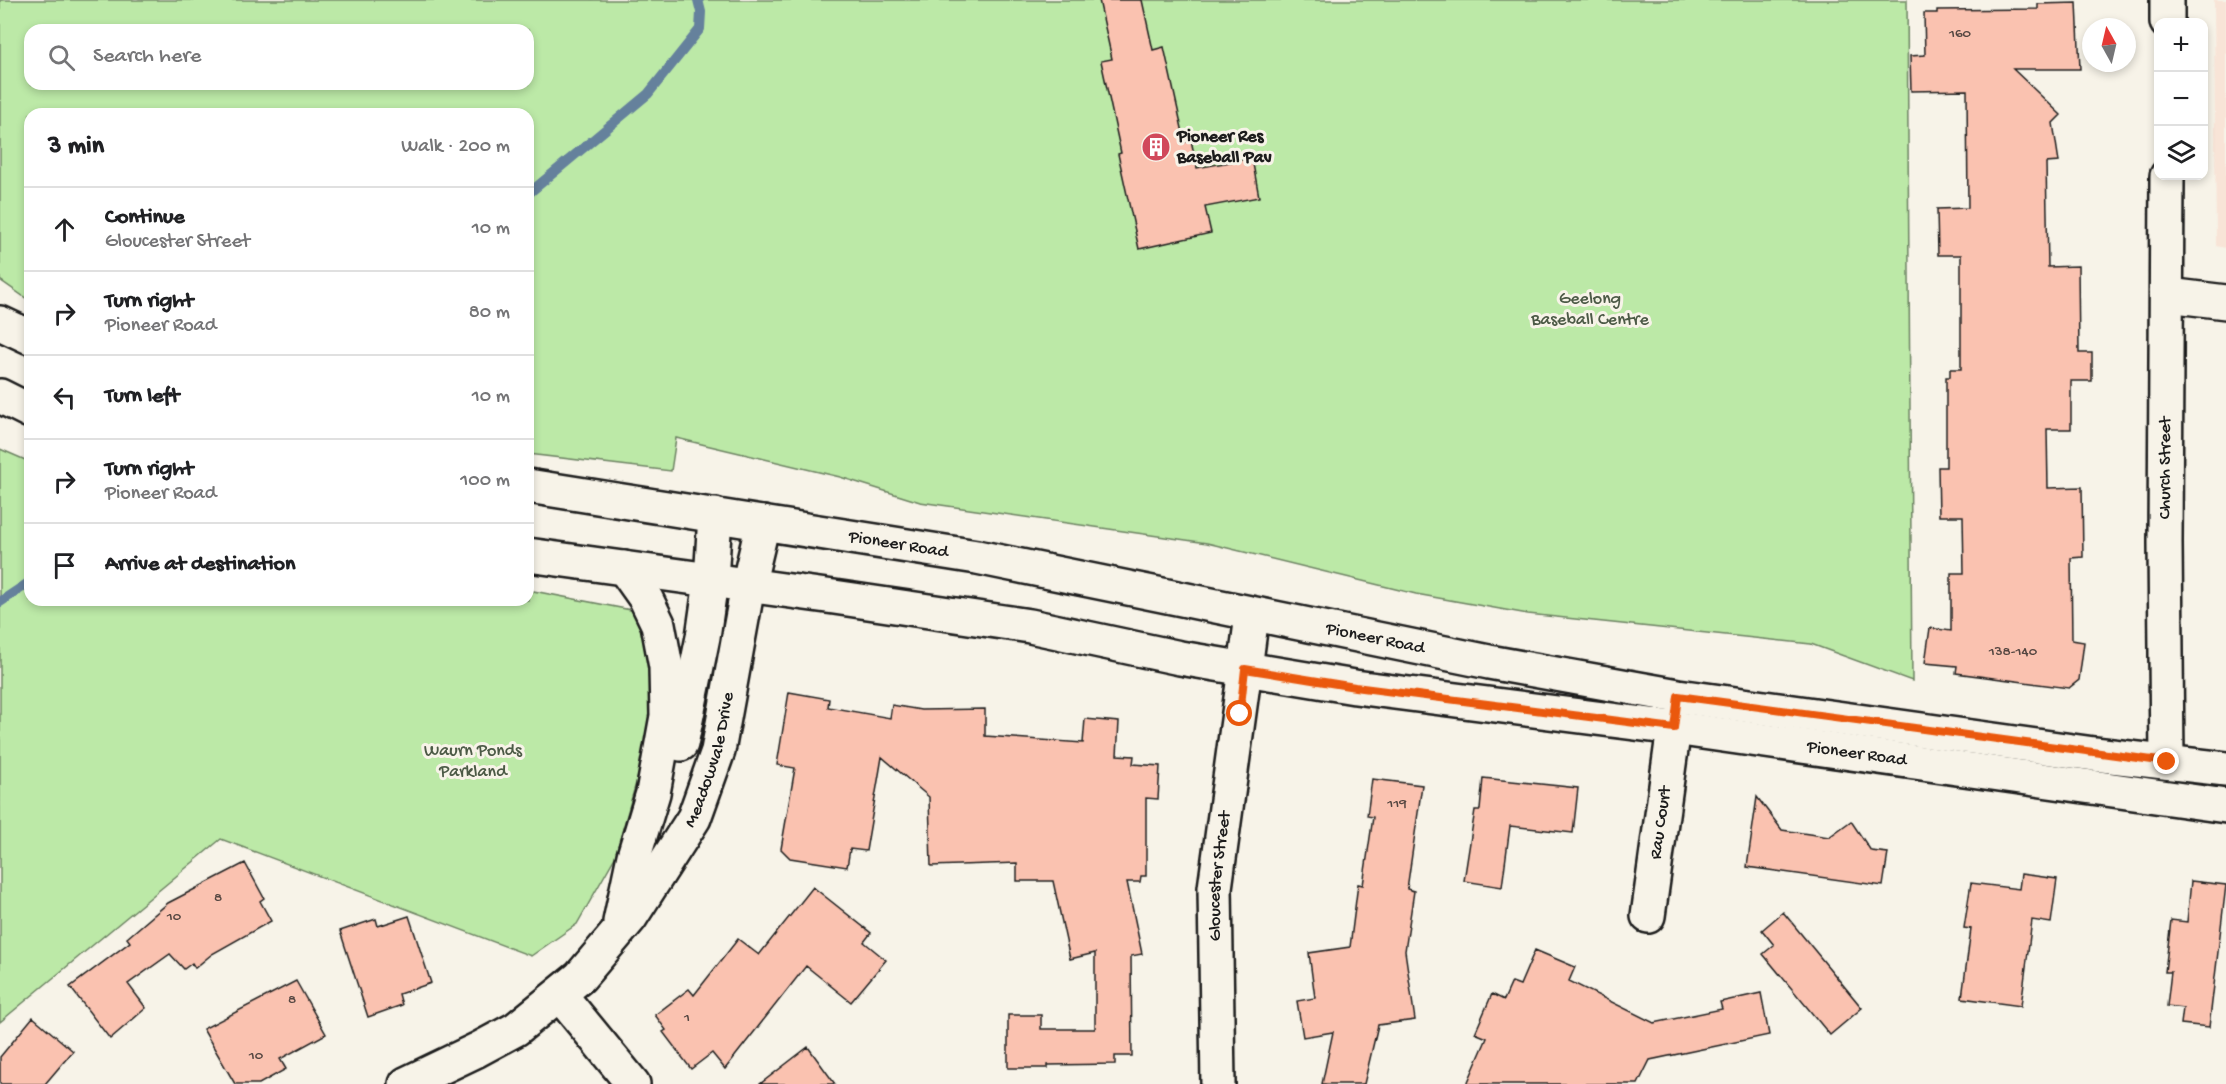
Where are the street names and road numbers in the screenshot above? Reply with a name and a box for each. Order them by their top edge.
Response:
street label: Church Street [2155,415,2176,519]
street label: Pioneer Road [846,526,951,563]
street label: Pioneer Road [1323,618,1428,659]
street label: Meadowvale Drive [680,690,739,832]
street label: Pioneer Road [1805,736,1909,771]
street label: Rau Court [1645,783,1677,861]
street label: Gloucester Street [1204,808,1236,941]

